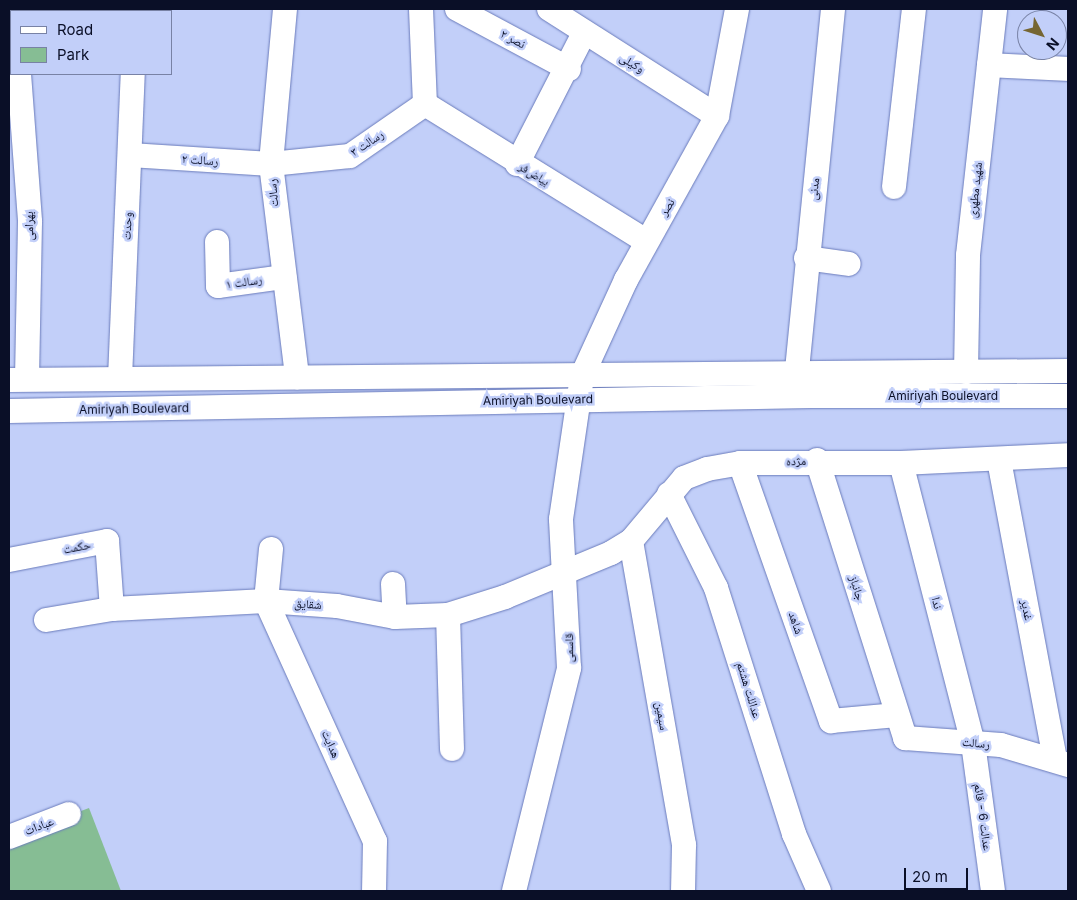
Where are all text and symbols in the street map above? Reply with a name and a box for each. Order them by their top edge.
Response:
legend [10,10,172,75]
north arrow [1017,10,1067,60]
text: Road [57,20,93,39]
street label: نصر ۲ [498,26,528,52]
text: N [1043,35,1063,54]
text: Park [57,45,89,64]
street label: وکیلی [617,50,647,76]
street label: رسالت ۳ [348,127,386,159]
street label: رسالت ۲ [181,152,219,168]
street label: بیاض‌فر [516,159,552,189]
street label: شهید مطهری [965,162,985,218]
street label: مدنی [805,177,823,201]
street label: رسالت [265,178,281,208]
street label: نصر [656,196,678,218]
street label: بهرامی [22,211,36,241]
street label: وحدت [119,212,135,240]
street label: رسالت ۱ [225,272,263,292]
street label: Amiriyah Boulevard [888,389,998,403]
street label: Amiriyah Boulevard [483,392,593,408]
street label: Amiriyah Boulevard [79,401,189,417]
street label: مژده [786,453,806,469]
street label: حکمت [62,537,92,557]
street label: جانباز [846,574,868,602]
street label: شقایق [294,596,322,612]
street label: ندا [929,596,945,610]
street label: غدیر [1018,598,1036,622]
street label: شاهد [785,610,807,636]
street label: قاسمی [562,633,576,663]
street label: عداللت هشتم [734,660,764,720]
street label: سیمین [652,701,672,731]
street label: هدایت [319,728,343,760]
street label: رسالت [961,735,991,751]
street label: عدالت 6 - قائم [971,782,995,852]
street label: عبادات [23,814,55,838]
scale bar [907,858,971,890]
text: 20 m [912,867,948,886]

